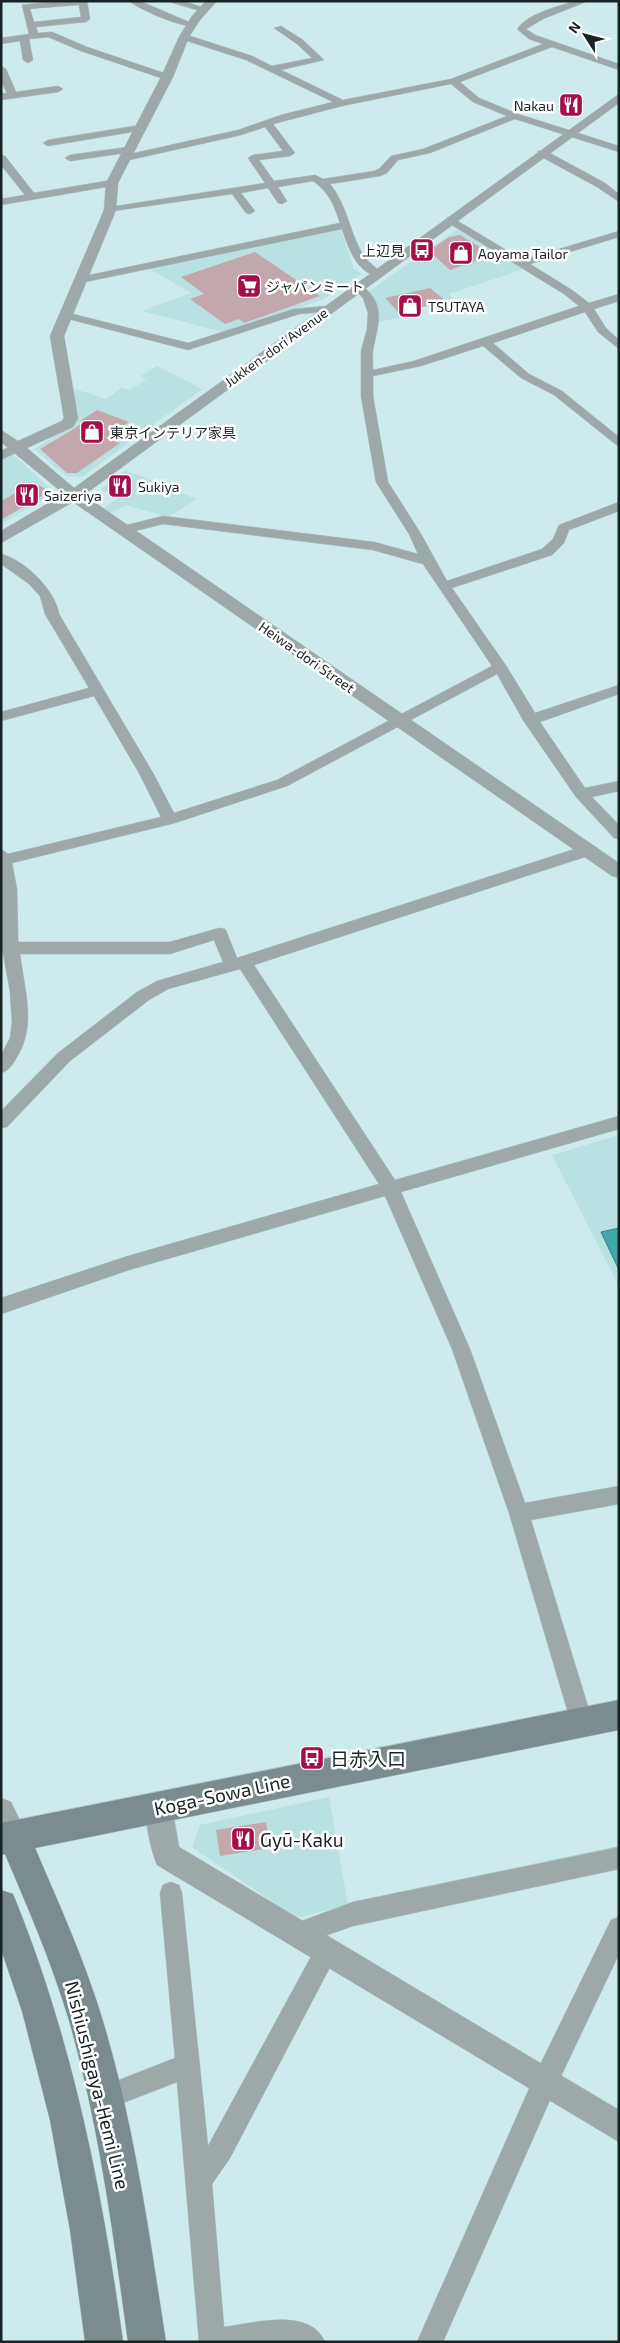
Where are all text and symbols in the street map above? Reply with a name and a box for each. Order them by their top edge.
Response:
north arrow [560,10,610,60]
text: N [564,18,584,36]
restaurant icon: Nakau [558,92,584,118]
place label: Nakau [514,97,554,114]
bus stop icon: 上辺見 [409,237,435,263]
shop icon: Aoyama Tailor [448,240,474,266]
place label: 上辺見 [362,242,404,259]
place label: Aoyama Tailor [478,245,568,262]
supermarket icon: ジャパンミート [236,273,262,299]
place label: ジャパンミート [266,278,364,295]
shop icon: TSUTAYA [397,293,423,319]
place label: TSUTAYA [428,298,485,315]
street label: Jukken-dori Avenue [221,304,331,390]
shop icon: 東京インテリア家具 [79,419,105,445]
place label: 東京インテリア家具 [110,424,236,441]
restaurant icon: Sukiya [107,473,133,499]
place label: Sukiya [138,478,179,495]
restaurant icon: Saizeriya [14,482,40,508]
place label: Saizeriya [44,487,102,504]
street label: Heiwa-dori Street [256,618,358,696]
bus stop icon: 日赤入口 [299,1745,325,1771]
place label: 日赤入口 [330,1747,406,1770]
street label: Koga-Sowa Line [152,1768,292,1820]
restaurant icon: Gyū-Kaku [230,1826,256,1852]
place label: Gyū-Kaku [260,1828,344,1851]
street label: Nishiushigaya-Hemi Line [61,1978,135,2192]

